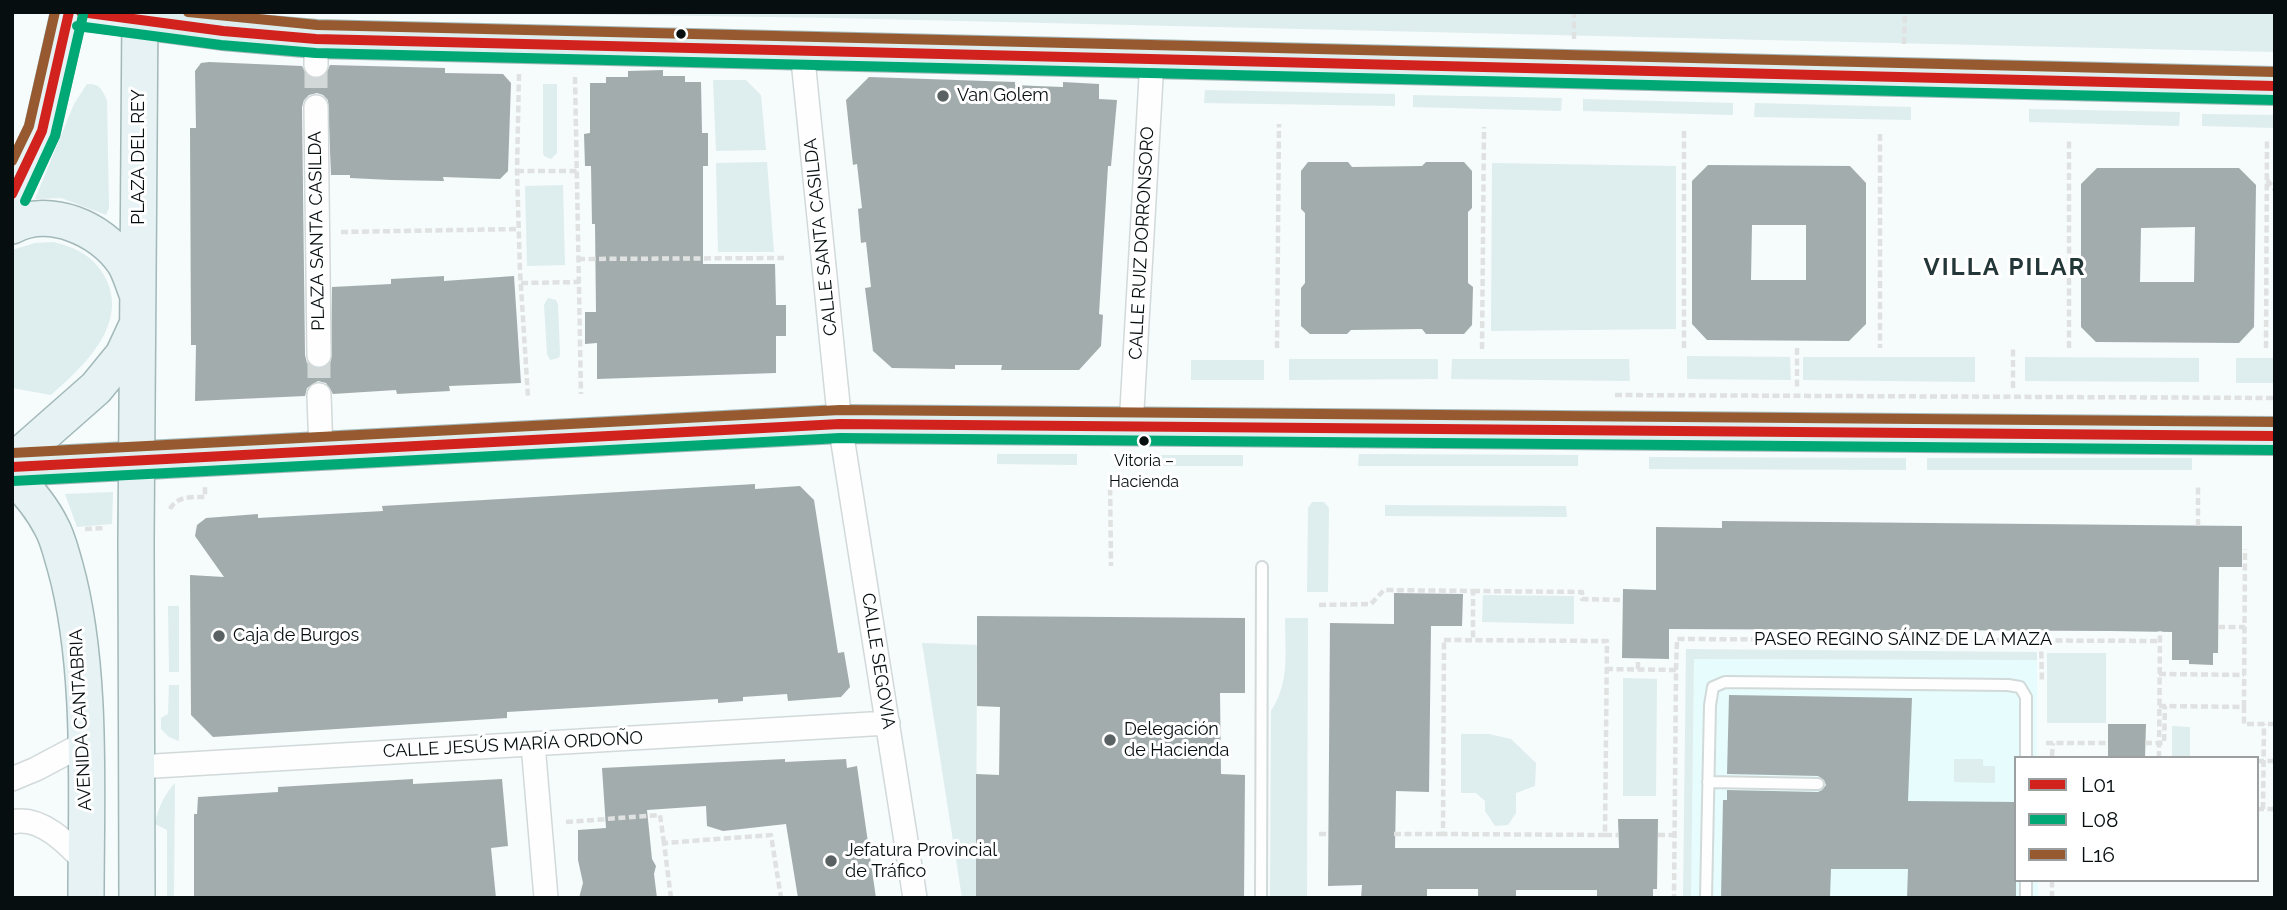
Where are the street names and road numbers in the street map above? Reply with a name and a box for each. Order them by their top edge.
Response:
street label: PLAZA DEL REY [128,89,150,225]
street label: CALLE RUIZ DORRONSORO [1125,126,1159,360]
street label: PLAZA SANTA CASILDA [304,131,330,331]
street label: CALLE SANTA CASILDA [800,137,842,337]
street label: CALLE SEGOVIA [857,592,899,730]
street label: AVENIDA CANTABRIA [65,628,97,812]
street label: PASEO REGINO SÁINZ DE LA MAZA [1754,629,2052,651]
street label: CALLE JESÚS MARÍA ORDOÑO [382,727,644,763]

